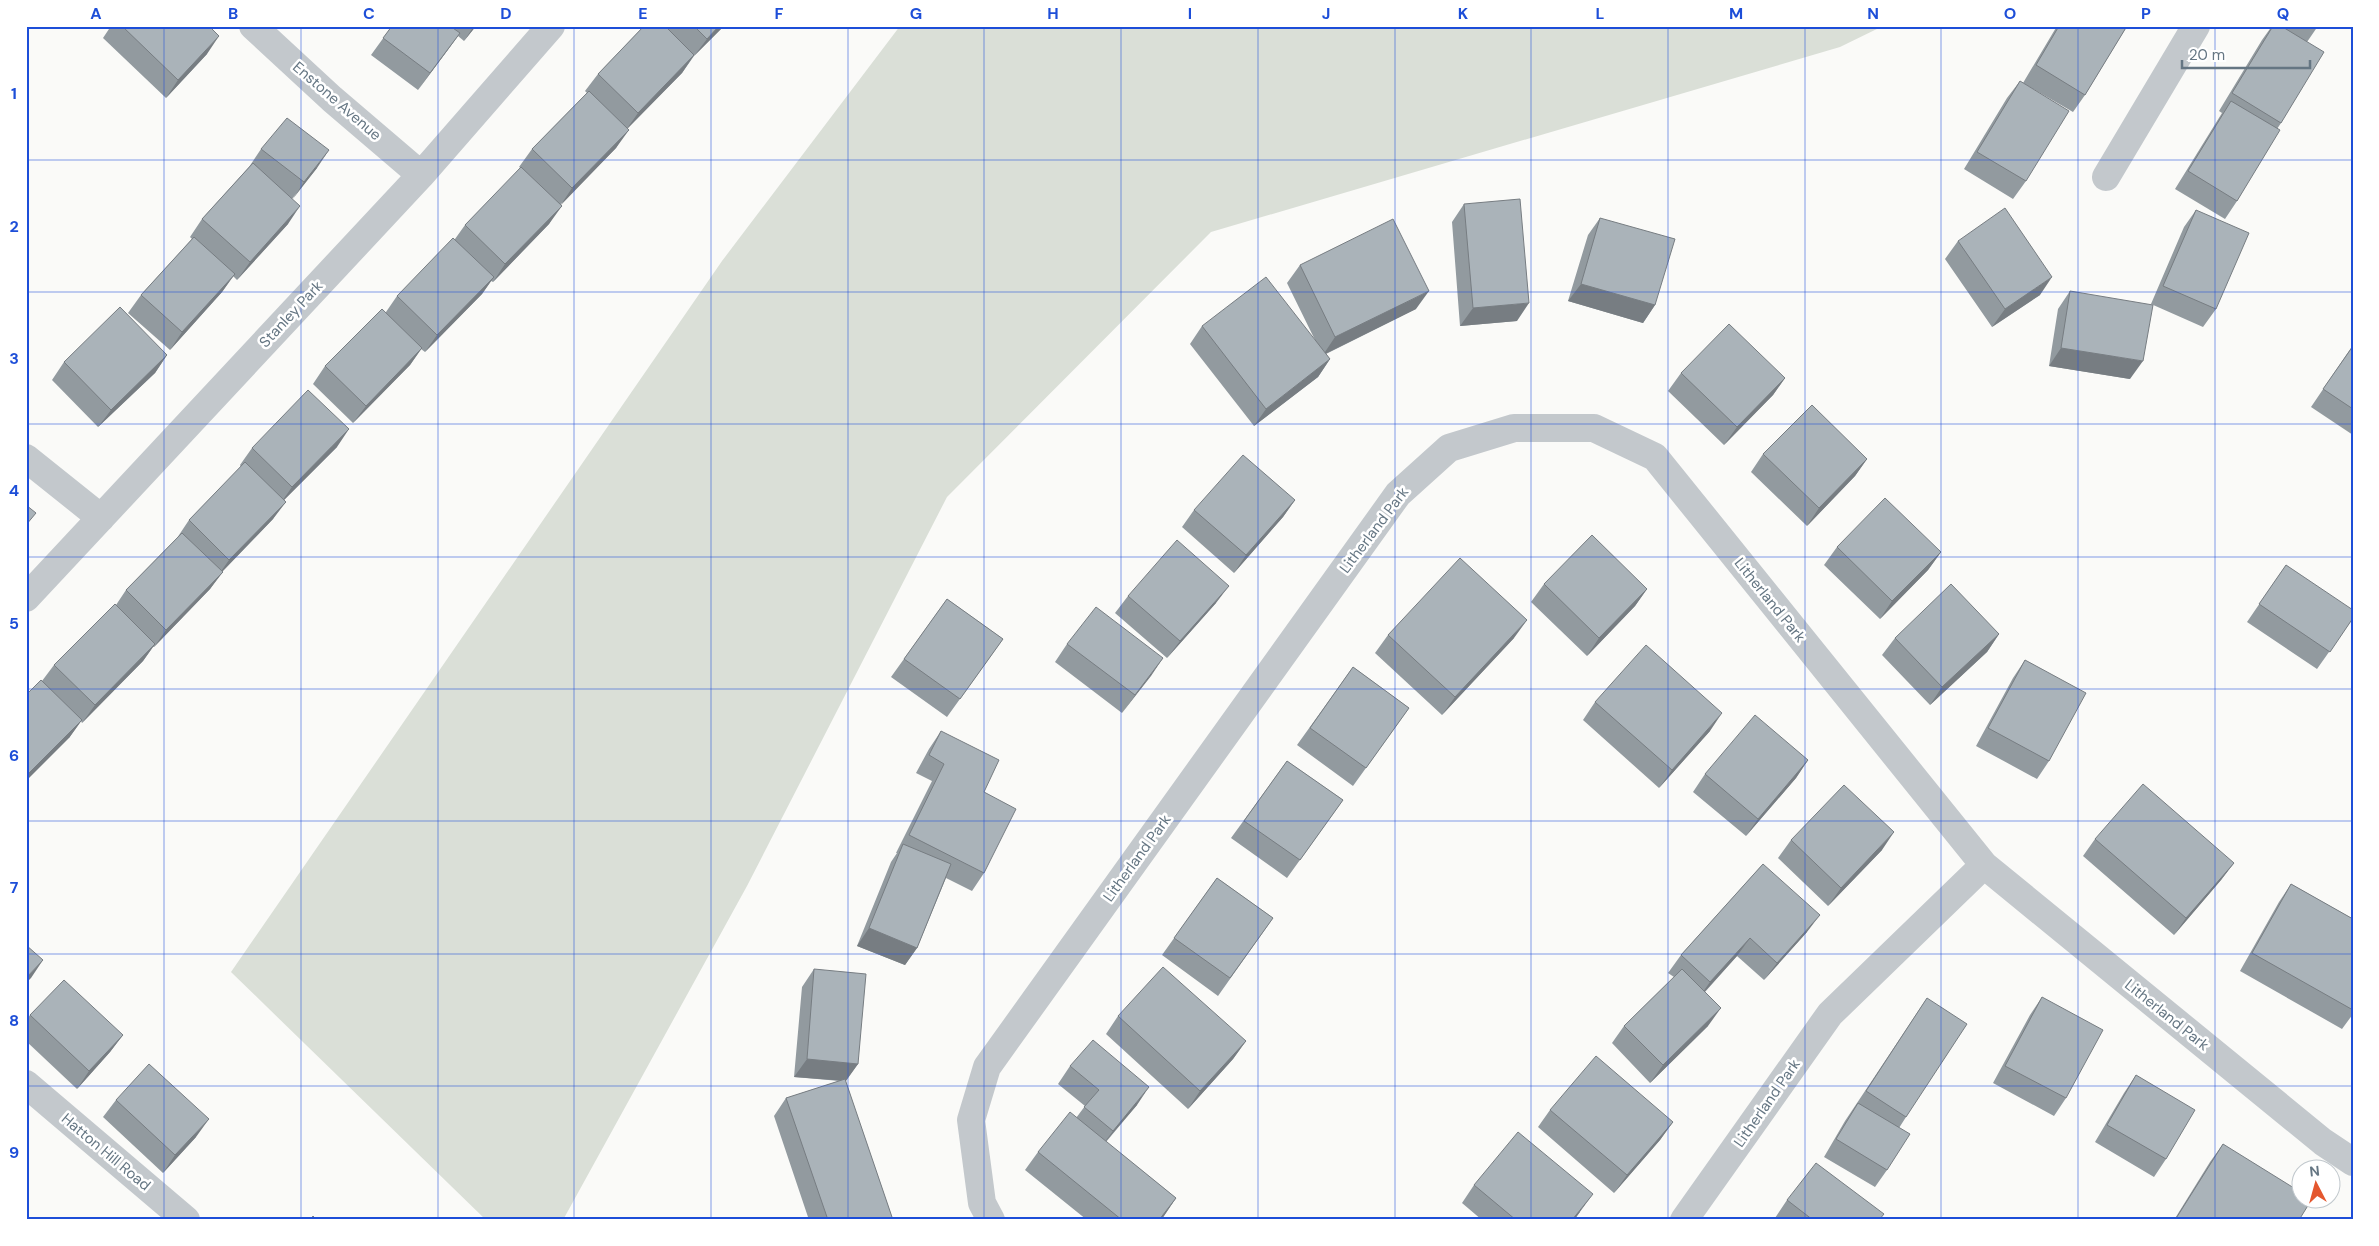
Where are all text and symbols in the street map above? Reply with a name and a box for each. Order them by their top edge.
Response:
text: A [90,3,102,24]
text: B [228,3,238,24]
text: C [363,3,375,24]
text: D [500,3,512,24]
text: E [638,3,648,24]
text: F [775,3,784,24]
text: G [910,3,922,24]
text: H [1047,3,1059,24]
text: I [1188,3,1192,24]
text: J [1322,3,1330,24]
text: K [1458,3,1469,24]
text: L [1596,3,1605,24]
text: M [1729,3,1743,24]
text: N [1867,3,1879,24]
text: O [2004,3,2016,24]
text: P [2141,3,2151,24]
text: Q [2277,3,2289,24]
scale bar [2182,38,2309,70]
text: 20 m [2189,45,2225,65]
street label: Enstone Avenue [289,57,385,145]
text: 1 [11,83,17,104]
text: 2 [9,216,19,237]
street label: Stanley Park [255,276,328,352]
text: 3 [9,348,19,369]
text: 4 [9,480,19,501]
street label: Litherland Park [1335,482,1413,577]
street label: Litherland Park [1730,554,1811,647]
text: 5 [9,613,19,634]
text: 6 [9,745,19,766]
street label: Litherland Park [1099,810,1176,906]
text: 7 [10,877,19,898]
street label: Litherland Park [2121,975,2214,1056]
text: 8 [9,1010,19,1031]
street label: Litherland Park [1729,1055,1805,1151]
street label: Hatton Hill Road [57,1109,155,1195]
text: 9 [9,1142,19,1163]
north arrow [2292,1158,2342,1208]
text: N [2309,1162,2321,1181]

